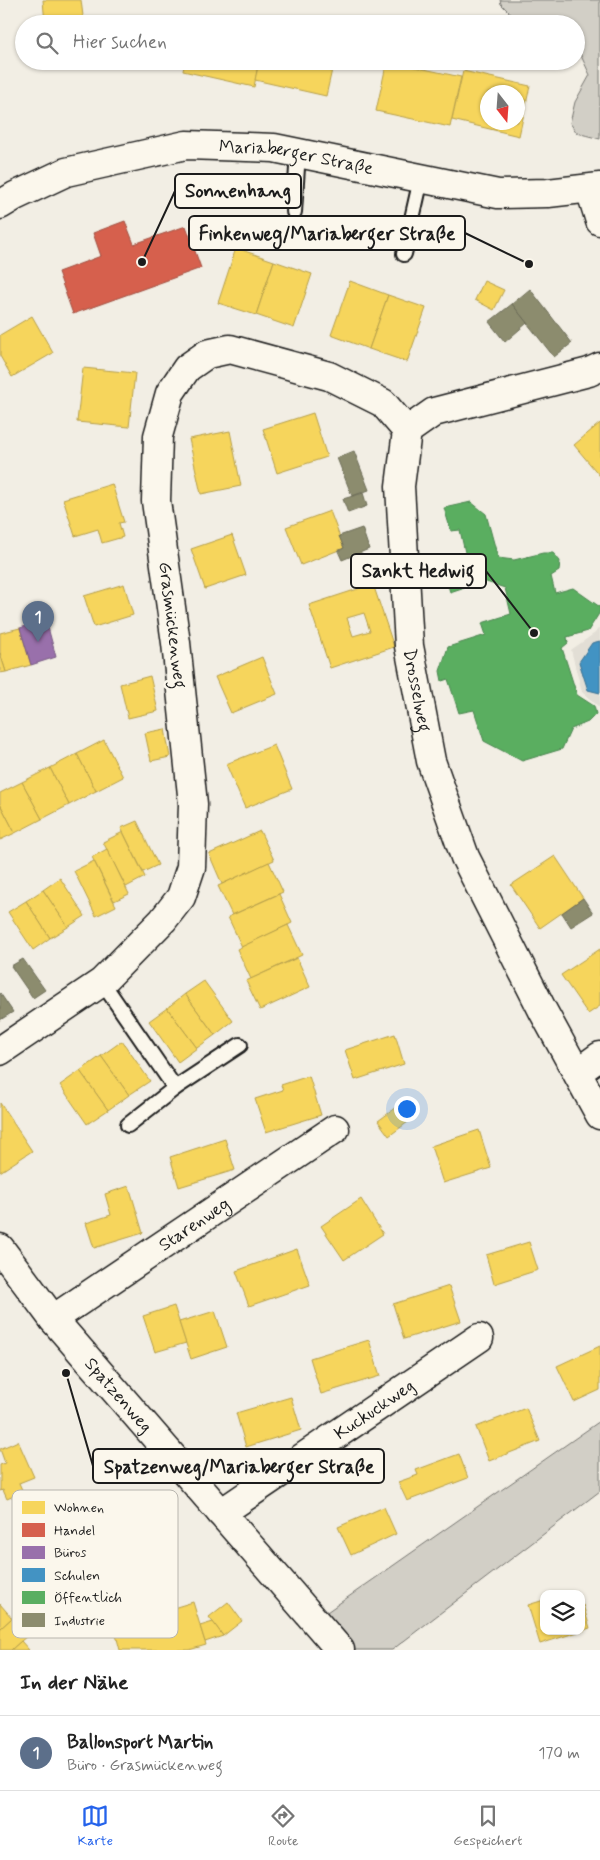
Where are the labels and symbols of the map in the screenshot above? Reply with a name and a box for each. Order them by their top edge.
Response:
north arrow [480,85,525,130]
street label: Mariaberger Straße [219,135,375,181]
callout: Sonnenhang [175,174,301,208]
text: Sonnenhang [185,179,291,205]
callout: Finkenweg/Mariaberger Straße [189,216,465,250]
text: Finkenweg/Mariaberger Straße [199,222,456,250]
callout: Sankt Hedwig [351,554,486,588]
text: Sankt Hedwig [362,559,474,587]
street label: Grasmückenweg [150,560,192,690]
pin: 1 [22,601,54,642]
street label: Drosselweg [397,647,436,735]
your location [394,1096,420,1122]
street label: Starenweg [154,1192,235,1257]
street label: Spatzenweg [79,1353,157,1438]
street label: Kuckuckweg [330,1374,420,1446]
callout: Spatzenweg/Mariaberger Straße [93,1449,384,1483]
text: Spatzenweg/Mariaberger Straße [104,1455,375,1483]
legend [12,1490,178,1638]
text: Wohnen [54,1499,104,1517]
text: Handel [54,1522,95,1540]
text: Büros [54,1544,87,1562]
text: Schulen [54,1567,100,1585]
text: Öffentlich [54,1589,122,1607]
text: Industrie [54,1612,105,1630]

